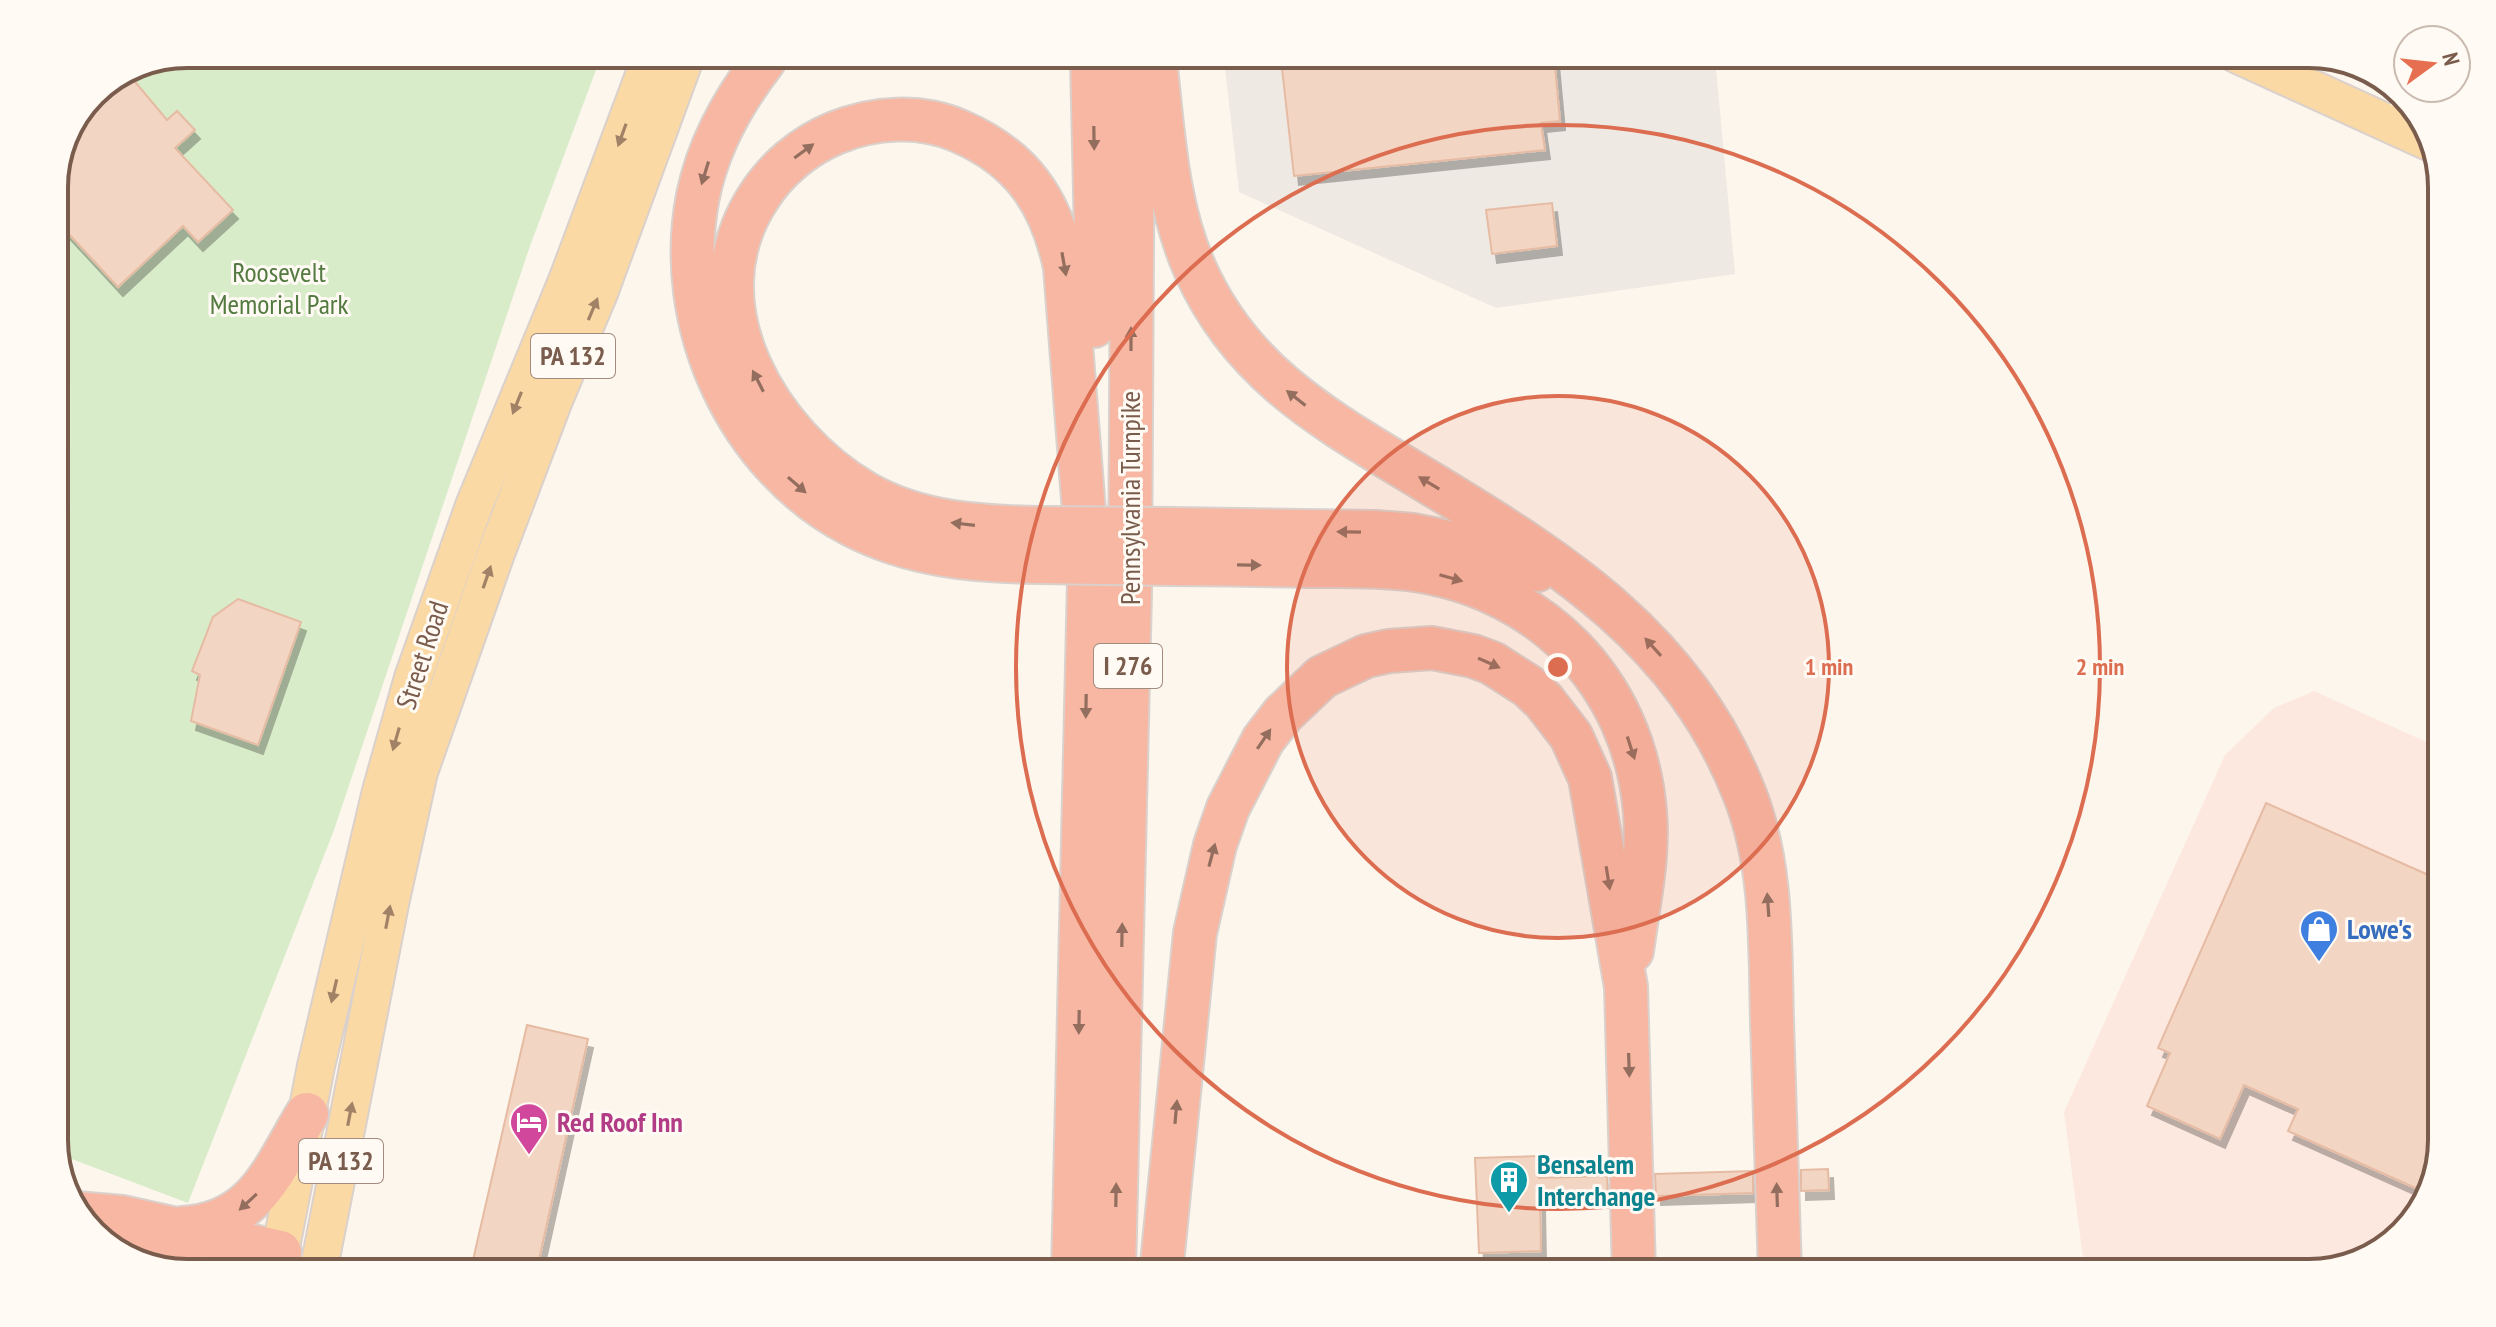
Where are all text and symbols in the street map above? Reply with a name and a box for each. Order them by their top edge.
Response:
north arrow [2392,24,2472,104]
text: N [2436,49,2466,68]
one-way arrow [615,123,628,147]
one-way arrow [1088,126,1100,151]
one-way arrow [794,144,815,159]
one-way arrow [698,161,711,185]
one-way arrow [1058,252,1071,277]
park label: Roosevelt Memorial Park [210,253,349,322]
one-way arrow [586,297,599,321]
one-way arrow [1125,326,1137,351]
road number: PA 132 [531,334,615,378]
one-way arrow [752,370,765,393]
one-way arrow [1286,390,1306,407]
one-way arrow [510,391,523,415]
street label: Pennsylvania Turnpike [1111,391,1148,605]
one-way arrow [786,476,806,493]
one-way arrow [1418,476,1440,490]
one-way arrow [950,517,975,530]
one-way arrow [1336,526,1361,538]
one-way arrow [1237,559,1262,571]
one-way arrow [482,565,494,589]
one-way arrow [1439,572,1463,585]
street label: Street Road [387,596,456,714]
one-way arrow [1644,637,1662,657]
road number: I 276 [1094,644,1162,688]
text: 1 min [1805,651,1853,682]
text: 2 min [2076,651,2124,682]
centre of rings [1544,653,1572,681]
one-way arrow [1477,656,1501,669]
one-way arrow [1079,694,1092,719]
one-way arrow [389,727,401,752]
one-way arrow [1257,728,1271,750]
one-way arrow [1626,736,1638,760]
one-way arrow [1207,842,1219,867]
one-way arrow [1602,866,1615,891]
one-way arrow [1761,892,1774,917]
one-way arrow [382,904,395,929]
shop icon: Lowe's [2298,908,2340,963]
place label: Lowe's [2347,910,2412,947]
one-way arrow [1116,922,1128,947]
one-way arrow [327,979,339,1004]
one-way arrow [1072,1010,1085,1035]
one-way arrow [1622,1053,1635,1078]
one-way arrow [1170,1099,1183,1124]
hotel icon: Red Roof Inn [508,1101,550,1156]
one-way arrow [344,1102,357,1127]
place label: Red Roof Inn [557,1103,683,1140]
road number: PA 132 [299,1139,383,1183]
place label: Bensalem Interchange [1537,1145,1655,1214]
building icon: Bensalem Interchange [1488,1159,1530,1214]
one-way arrow [1110,1182,1122,1207]
one-way arrow [1771,1182,1784,1207]
one-way arrow [239,1193,258,1211]

